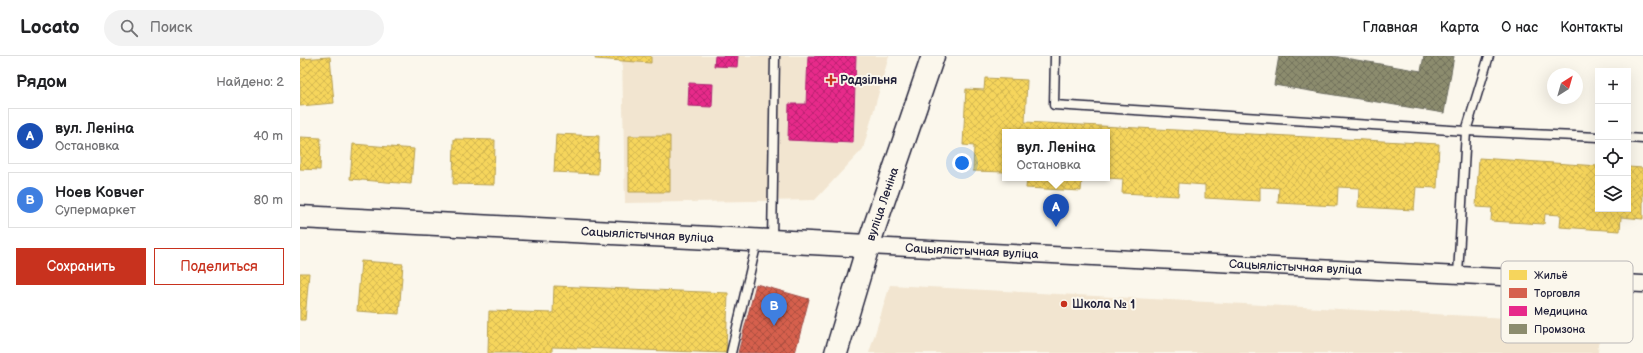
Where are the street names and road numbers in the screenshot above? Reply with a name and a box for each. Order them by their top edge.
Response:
street label: вуліца Леніна [863,165,902,243]
street label: Сацыялістычная вуліца [581,224,714,246]
street label: Сацыялістычная вуліца [905,241,1039,262]
street label: Сацыялістычная вуліца [1229,257,1362,278]

